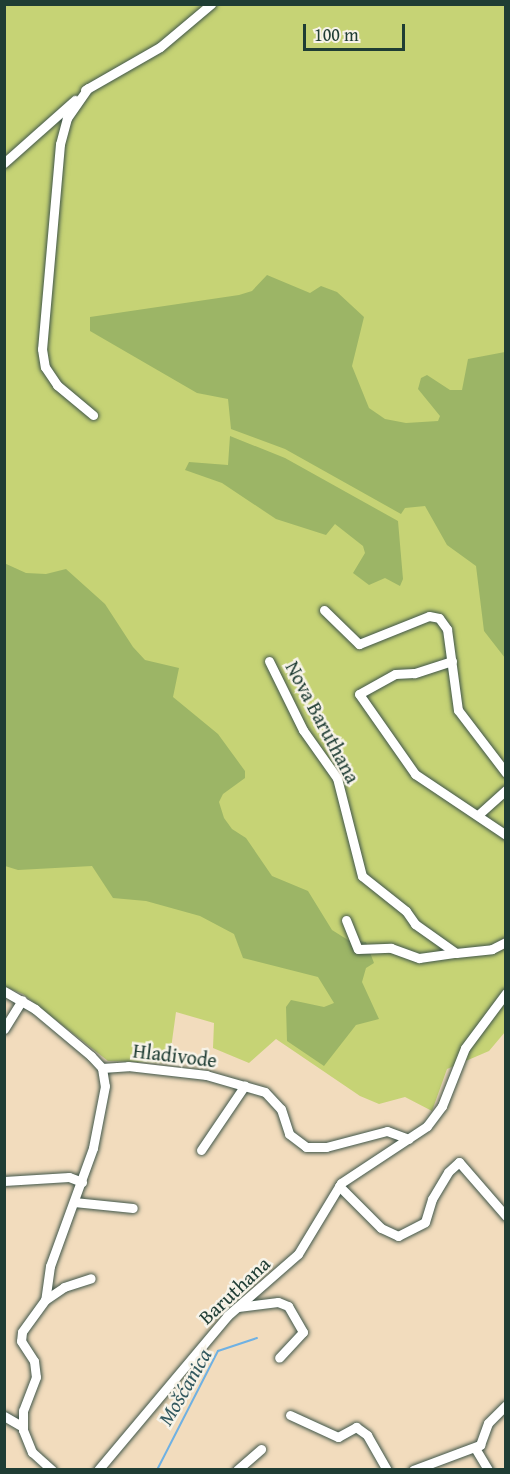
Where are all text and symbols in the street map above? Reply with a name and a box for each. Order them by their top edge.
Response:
scale bar [306,12,408,50]
text: 100 m [314,21,359,48]
street label: Nova Baruthana [281,657,365,787]
street label: Hladivode [132,1038,218,1072]
street label: Baruthana [194,1251,274,1329]
water label: Mošćanica [153,1344,217,1430]

